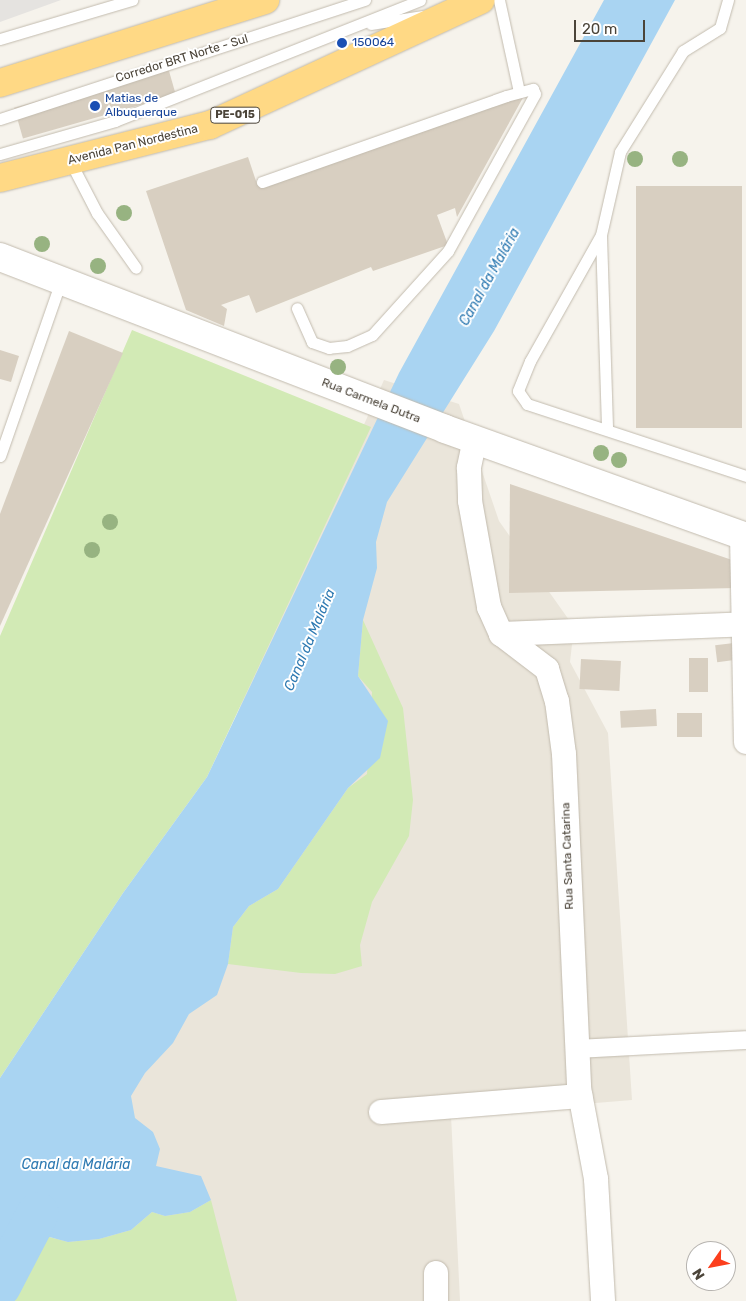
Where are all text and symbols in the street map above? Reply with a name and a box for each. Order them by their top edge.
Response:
scale bar [576,10,647,42]
text: 20 m [582,20,617,38]
street label: Corredor BRT Norte - Sul [114,32,250,86]
place label: 150064 [352,36,394,50]
marker: 150064 [336,37,348,49]
place label: Matias de Albuquerque [105,92,177,120]
marker: Matias de Albuquerque [89,100,101,112]
road number: PE-015 [210,106,260,124]
street label: Avenida Pan Nordestina [67,122,199,168]
water label: Canal da Malária [456,225,524,329]
street label: Rua Carmela Dutra [319,375,423,427]
water label: Canal da Malária [281,587,339,693]
street label: Rua Santa Catarina [559,802,577,910]
water label: Canal da Malária [21,1157,131,1173]
north arrow [686,1241,736,1291]
text: N [689,1265,709,1283]

